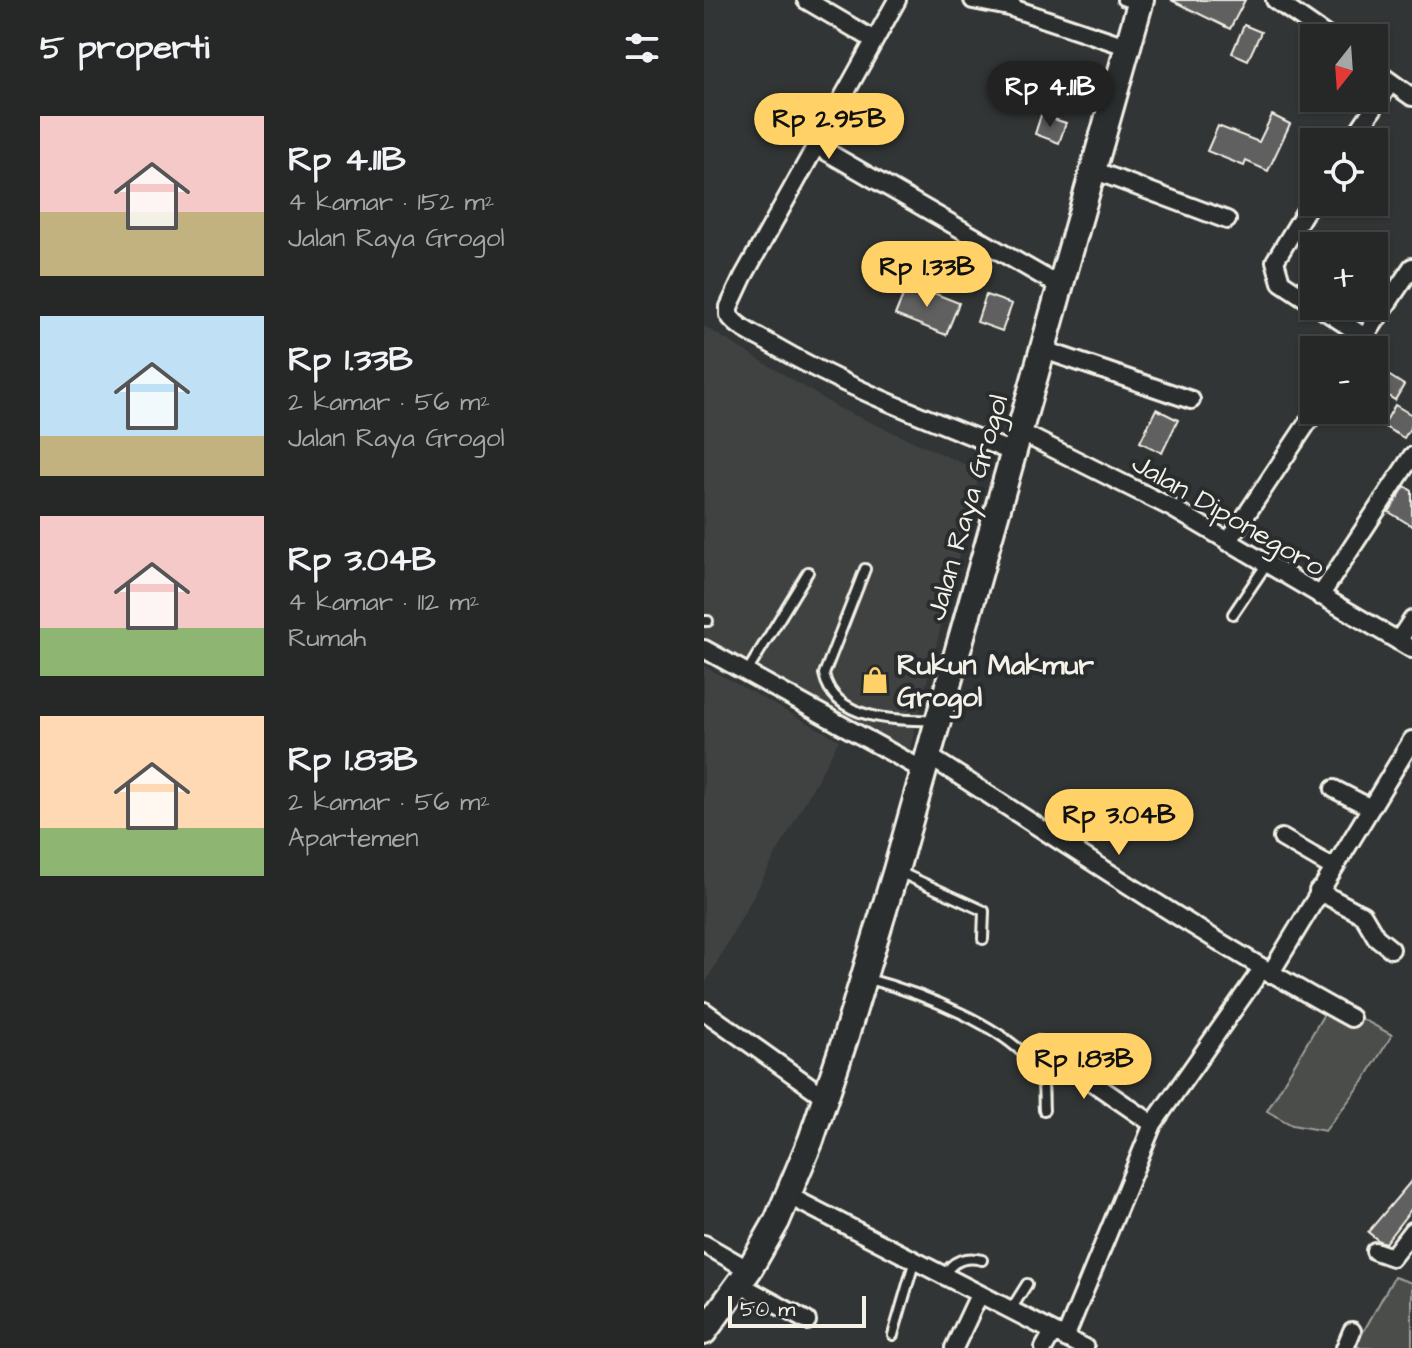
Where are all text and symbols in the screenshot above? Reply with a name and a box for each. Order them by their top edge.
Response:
text: 5 properti [40,24,209,72]
north arrow [1300,24,1388,112]
map controls [1300,24,1388,424]
icon: filters [620,26,664,70]
pin: Rp 4.11B [967,61,1133,129]
text: Rp 4.11B [1005,69,1095,105]
pin: Rp 2.95B [746,93,912,161]
text: Rp 2.95B [772,101,886,137]
button: locate [1300,128,1388,216]
text: Rp 4.11B [288,136,406,184]
icon: home [104,148,200,244]
text: 4 kamar · 152 m² [288,184,495,220]
text: Jalan Raya Grogol [288,220,504,256]
button: + [1300,232,1388,320]
pin: Rp 1.33B [844,241,1010,309]
text: Rp 1.33B [879,249,975,285]
text: Rp 1.33B [288,336,413,384]
button: − [1300,336,1388,424]
icon: home [104,348,200,444]
text: 2 kamar · 56 m² [288,384,490,420]
street label: Jalan Raya Grogol [917,390,1020,625]
text: Jalan Raya Grogol [288,420,504,456]
street label: Jalan Diponegoro [1124,444,1332,587]
text: Rp 3.04B [288,536,436,584]
icon: home [104,548,200,644]
text: 4 kamar · 112 m² [288,584,480,620]
text: Rumah [288,620,366,656]
place label: Rukun Makmur Grogol [897,646,1094,719]
shop icon: Rukun Makmur Grogol [860,665,890,695]
text: Rp 1.83B [288,736,417,784]
icon: home [104,748,200,844]
text: 2 kamar · 56 m² [288,784,490,820]
pin: Rp 3.04B [1036,789,1202,857]
text: Rp 3.04B [1063,797,1175,833]
text: Apartemen [288,820,419,856]
pin: Rp 1.83B [1001,1033,1167,1101]
text: Rp 1.83B [1035,1041,1133,1077]
scale bar [728,1292,866,1328]
text: 50 m [740,1294,795,1325]

